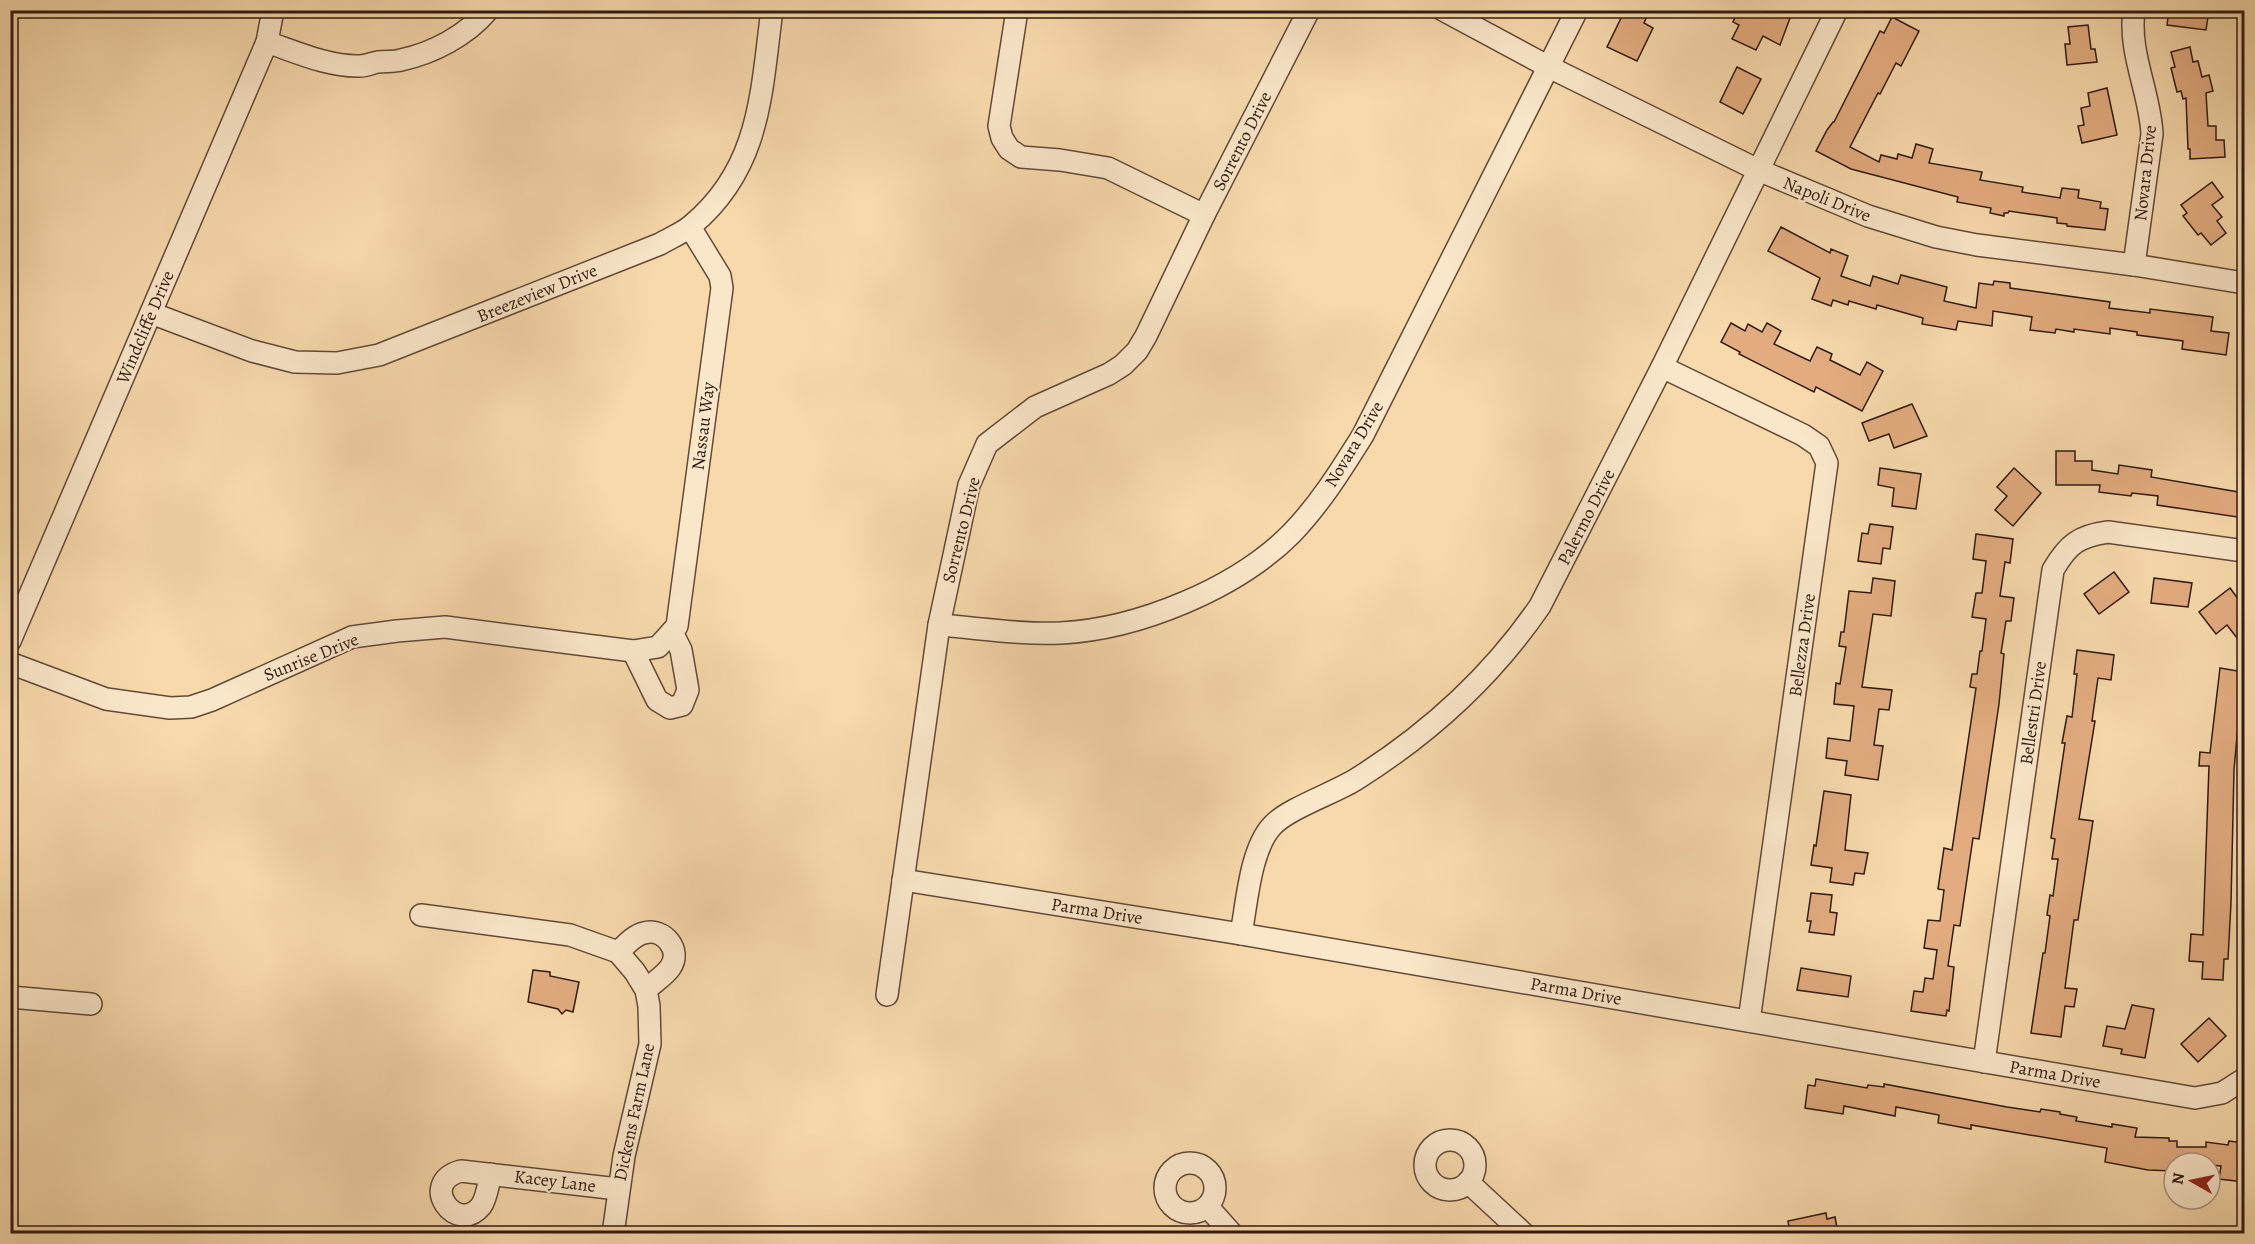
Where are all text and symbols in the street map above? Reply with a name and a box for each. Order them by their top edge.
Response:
street label: Sorrento Drive [1207,87,1277,195]
street label: Novara Drive [2128,124,2162,222]
street label: Napoli Drive [1779,170,1875,228]
street label: Breezeview Drive [473,258,601,328]
street label: Windcliffe Drive [110,267,180,388]
street label: Nassau Way [686,380,720,471]
street label: Novara Drive [1319,396,1389,492]
street label: Palermo Drive [1551,465,1621,569]
street label: Sorrento Drive [936,474,986,586]
street label: Bellezza Drive [1783,592,1821,698]
street label: Sunrise Drive [260,627,362,687]
street label: Bellestri Drive [2014,660,2052,766]
street label: Parma Drive [1050,892,1144,930]
street label: Parma Drive [1529,971,1623,1011]
street label: Dickens Farm Lane [608,1041,660,1183]
street label: Parma Drive [2008,1054,2102,1094]
north arrow [2162,1151,2222,1211]
street label: Kacey Lane [513,1164,597,1198]
text: N [2166,1171,2190,1186]

